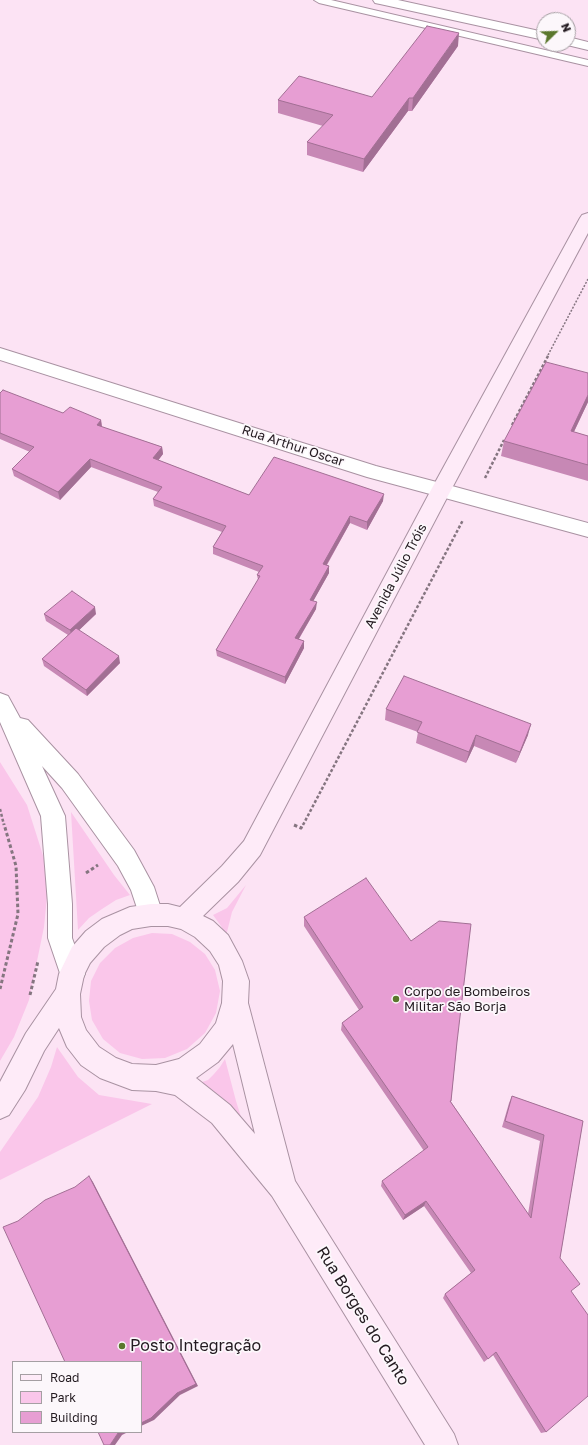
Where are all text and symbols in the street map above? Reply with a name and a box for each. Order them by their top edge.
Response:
north arrow [536,12,576,52]
text: N [559,21,574,34]
street label: Rua Arthur Oscar [240,422,346,470]
street label: Avenida Júlio Tróis [362,521,430,631]
place label: Corpo de Bombeiros Militar São Borja [404,984,530,1015]
marker: Corpo de Bombeiros Militar São Borja [391,994,401,1004]
street label: Rua Borges do Canto [312,1243,414,1389]
place label: Posto Integração [130,1336,261,1356]
marker: Posto Integração [117,1341,127,1351]
legend [12,1361,142,1433]
text: Road [50,1370,79,1385]
text: Park [50,1390,76,1405]
text: Building [50,1410,98,1425]

